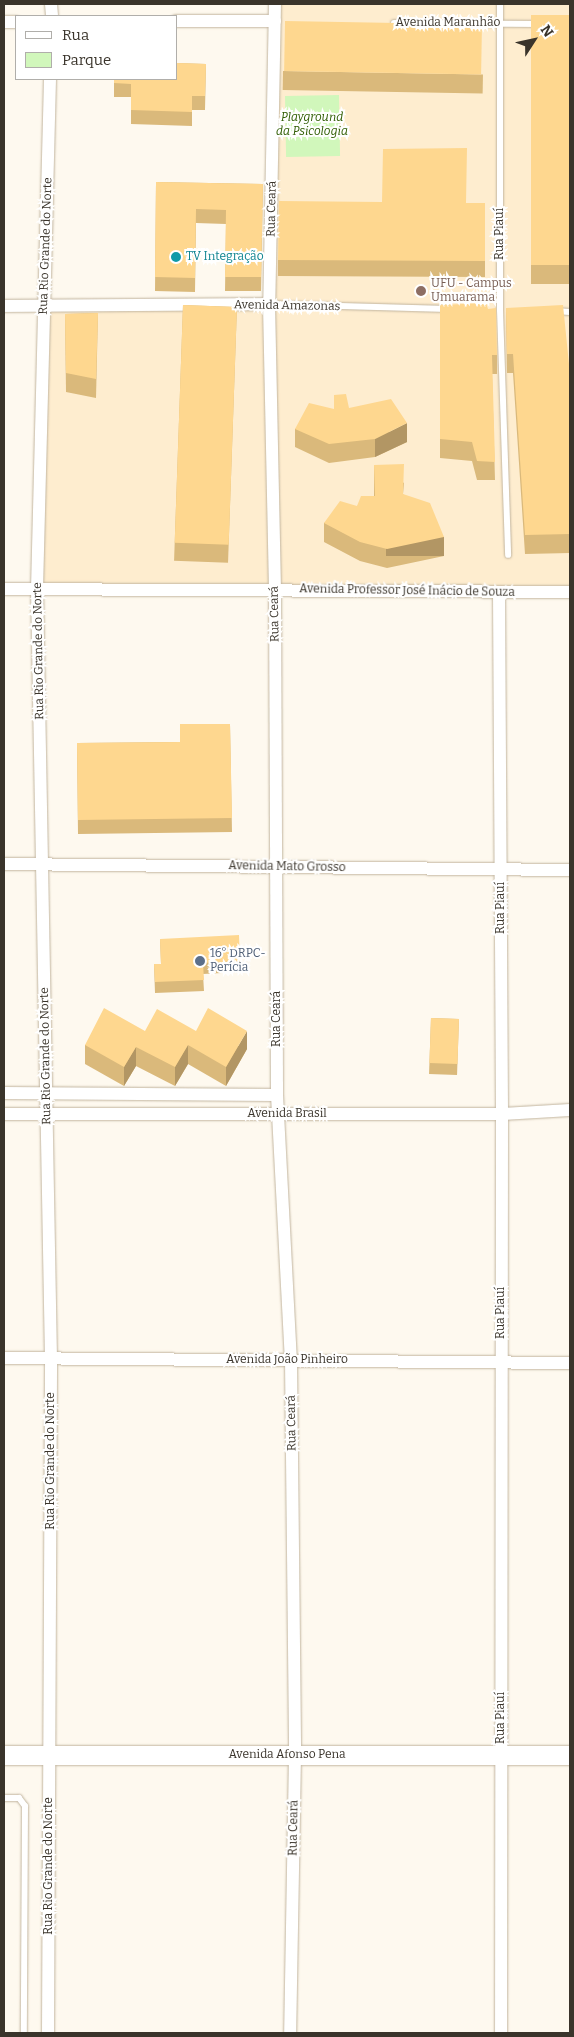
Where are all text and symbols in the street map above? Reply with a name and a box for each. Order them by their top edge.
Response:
legend [15,15,178,80]
north arrow [509,15,559,65]
street label: Avenida Maranhão [396,16,500,30]
text: N [537,22,557,40]
text: Rua [62,26,89,44]
text: Parque [62,51,111,69]
park label: Playground da Psicologia [276,111,348,139]
street label: Rua Rio Grande do Norte [36,177,56,315]
street label: Rua Ceará [264,181,280,237]
street label: Rua Piauí [493,208,507,260]
place label: TV Integração [186,250,264,264]
marker: TV Integração [170,251,182,263]
place label: UFU - Campus Umuarama [431,277,512,305]
marker: UFU - Campus Umuarama [415,285,427,297]
street label: Avenida Amazonas [234,298,340,314]
street label: Rua Rio Grande do Norte [31,582,47,720]
street label: Avenida Professor José Inácio de Souza [299,582,515,600]
street label: Rua Ceará [267,586,283,642]
street label: Avenida Mato Grosso [228,859,346,875]
street label: Rua Piauí [494,882,508,934]
place label: 16° DRPC- Perícia [210,947,266,975]
marker: 16° DRPC- Perícia [194,955,206,967]
street label: Rua Rio Grande do Norte [38,987,54,1125]
street label: Rua Ceará [270,991,284,1047]
street label: Avenida Brasil [247,1107,327,1121]
street label: Rua Piauí [494,1287,508,1339]
street label: Avenida João Pinheiro [226,1353,348,1367]
street label: Rua Rio Grande do Norte [44,1392,58,1530]
street label: Rua Ceará [284,1395,300,1451]
street label: Rua Piauí [494,1692,508,1744]
street label: Avenida Afonso Pena [228,1748,346,1762]
street label: Rua Rio Grande do Norte [42,1797,56,1935]
street label: Rua Ceará [286,1800,302,1856]

